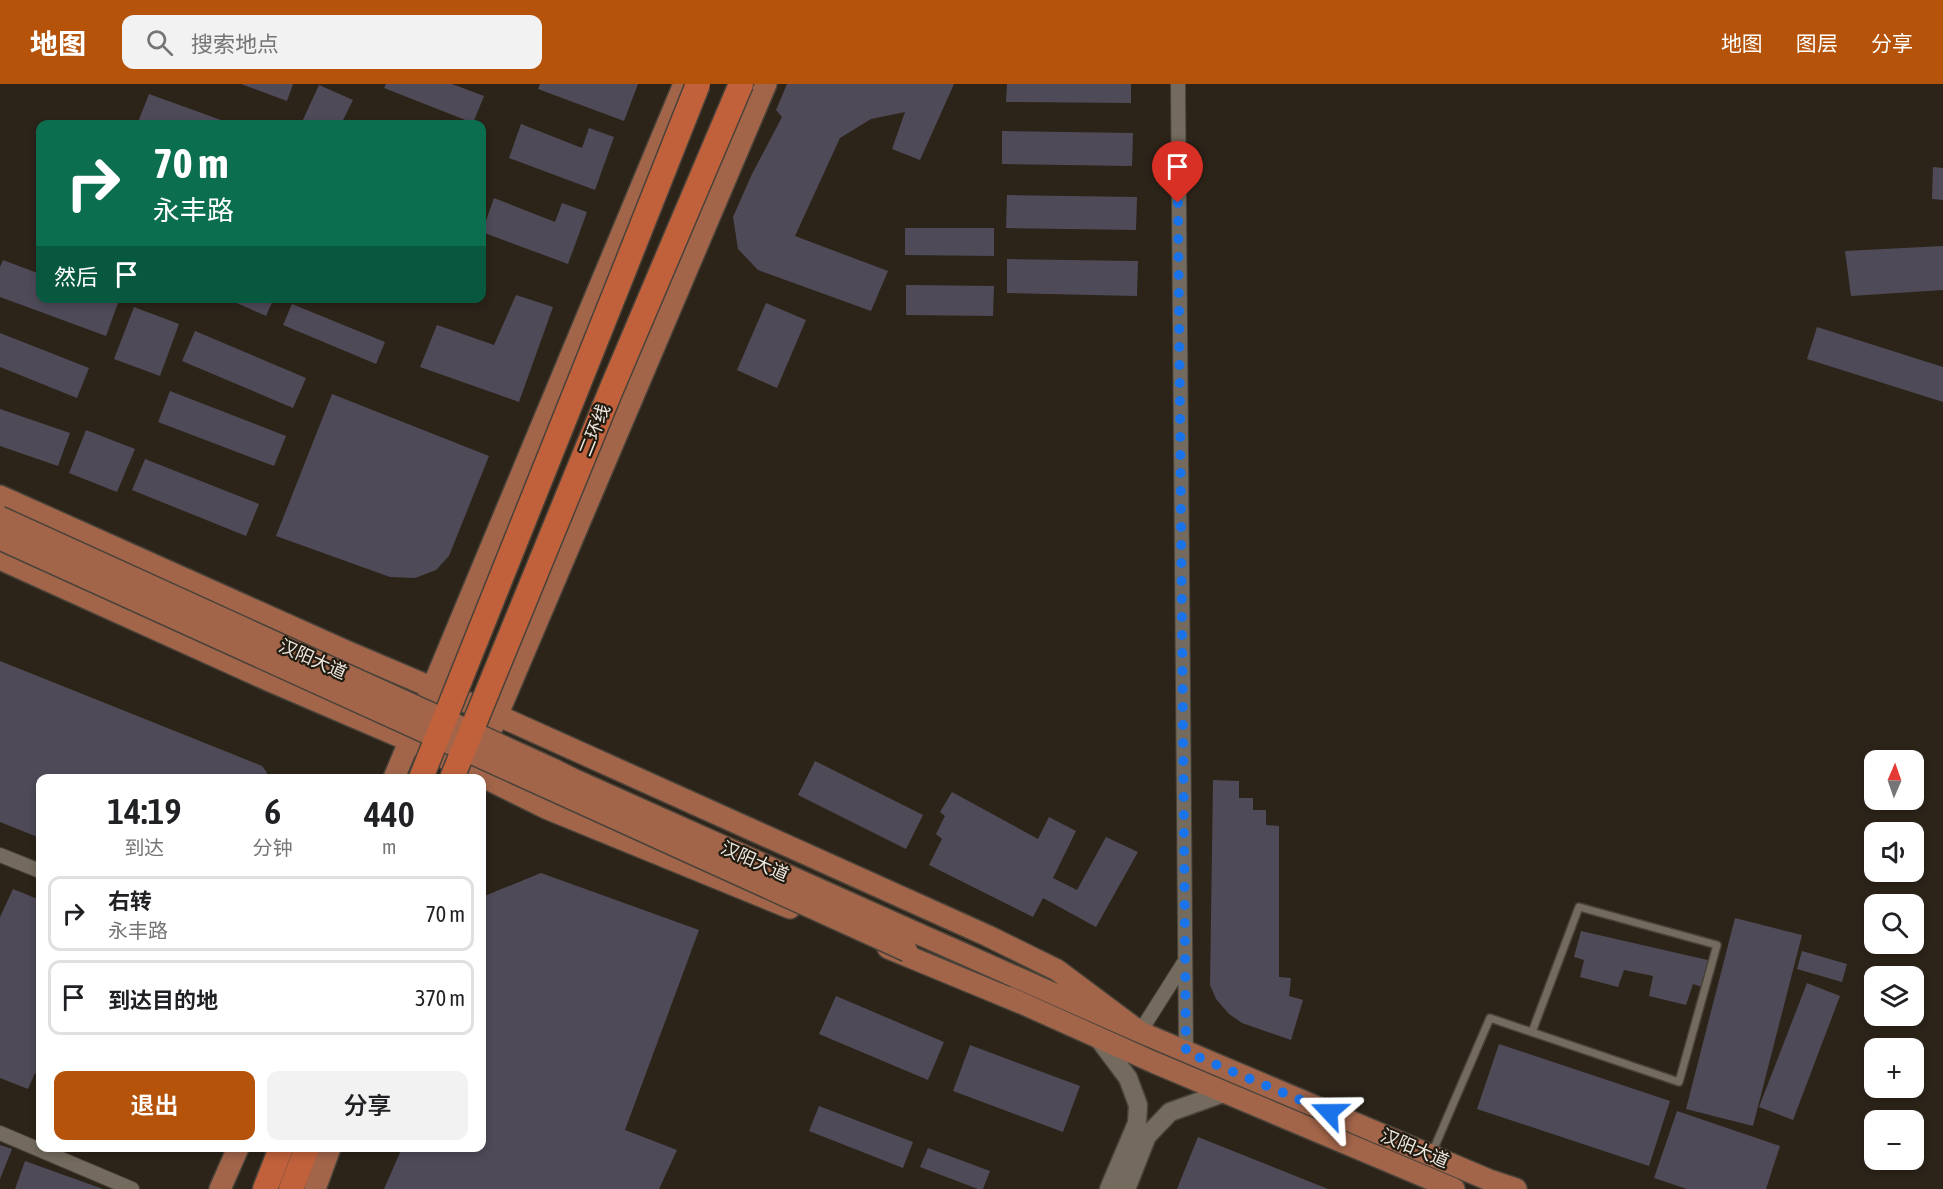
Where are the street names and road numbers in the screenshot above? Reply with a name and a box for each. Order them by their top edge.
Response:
street label: 二环线 [574,401,614,459]
street label: 汉阳大道 [276,635,350,683]
street label: 汉阳大道 [718,837,792,885]
street label: 汉阳大道 [1378,1124,1452,1172]

